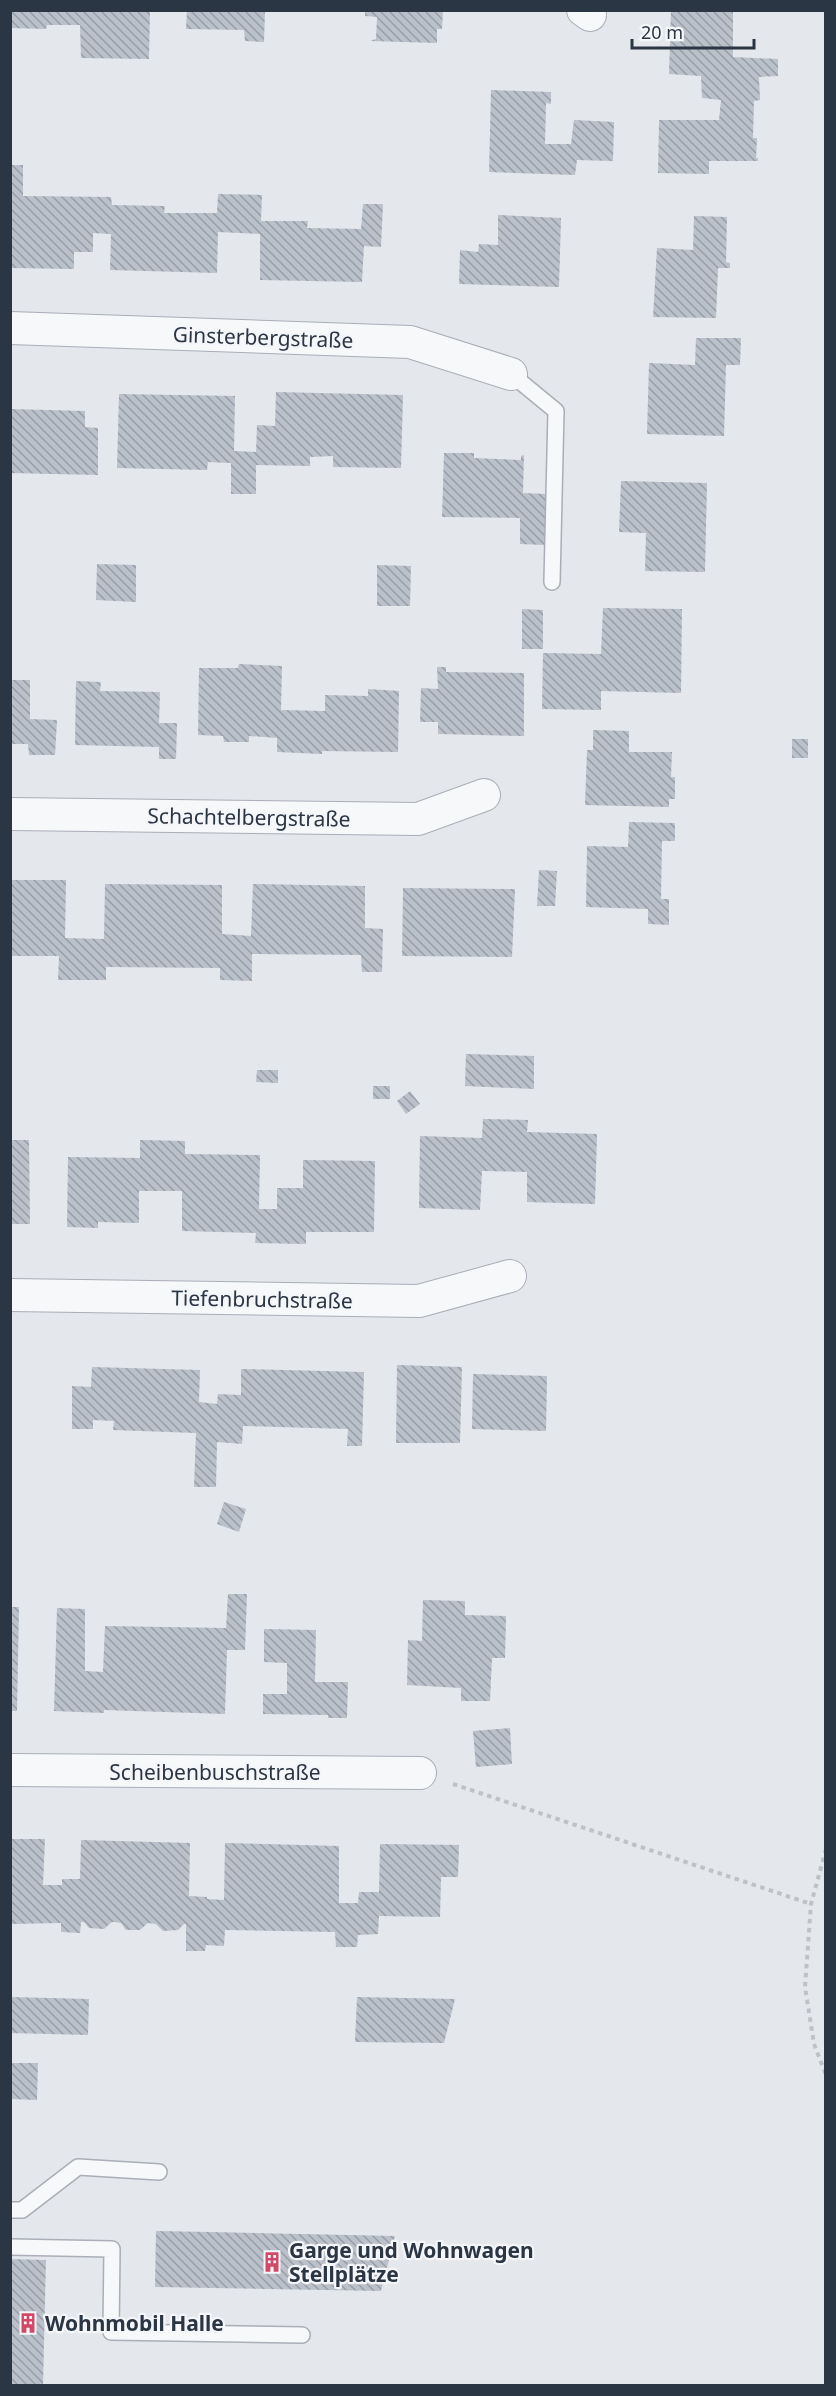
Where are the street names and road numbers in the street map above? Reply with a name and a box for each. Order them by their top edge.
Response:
street label: Ginsterbergstraße [172,320,354,354]
street label: Schachtelbergstraße [147,801,351,833]
street label: Tiefenbruchstraße [171,1283,353,1315]
street label: Scheibenbuschstraße [109,1758,321,1786]

